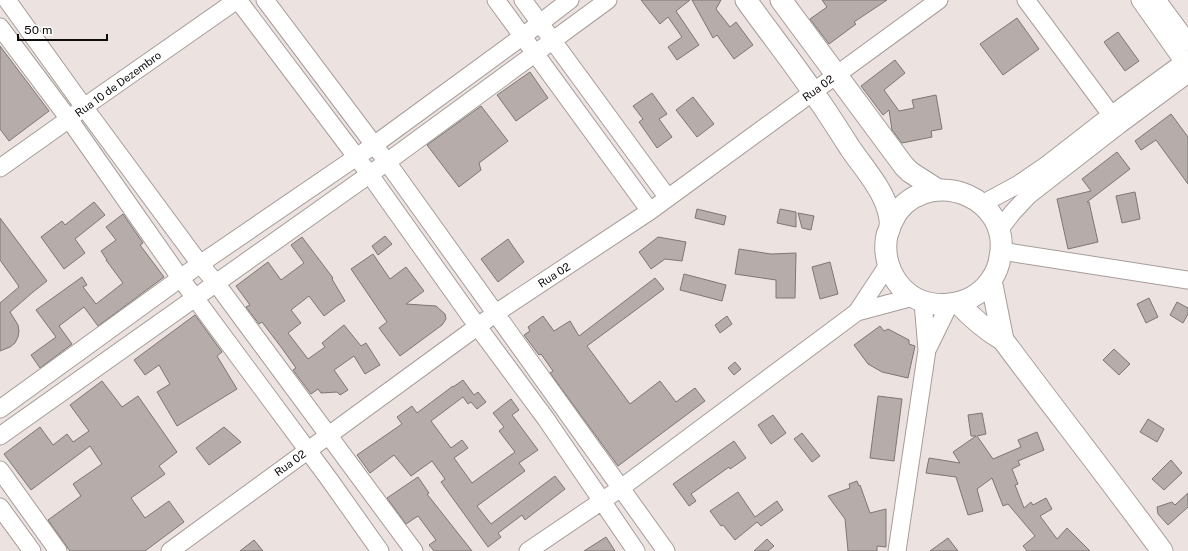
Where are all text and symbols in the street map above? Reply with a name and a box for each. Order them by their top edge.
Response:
scale bar [18,16,107,42]
text: 50 m [24,23,52,37]
street label: Rua 10 de Dezembro [73,49,163,119]
street label: Rua 02 [800,72,836,103]
street label: Rua 02 [536,260,573,290]
street label: Rua 02 [272,447,308,478]

